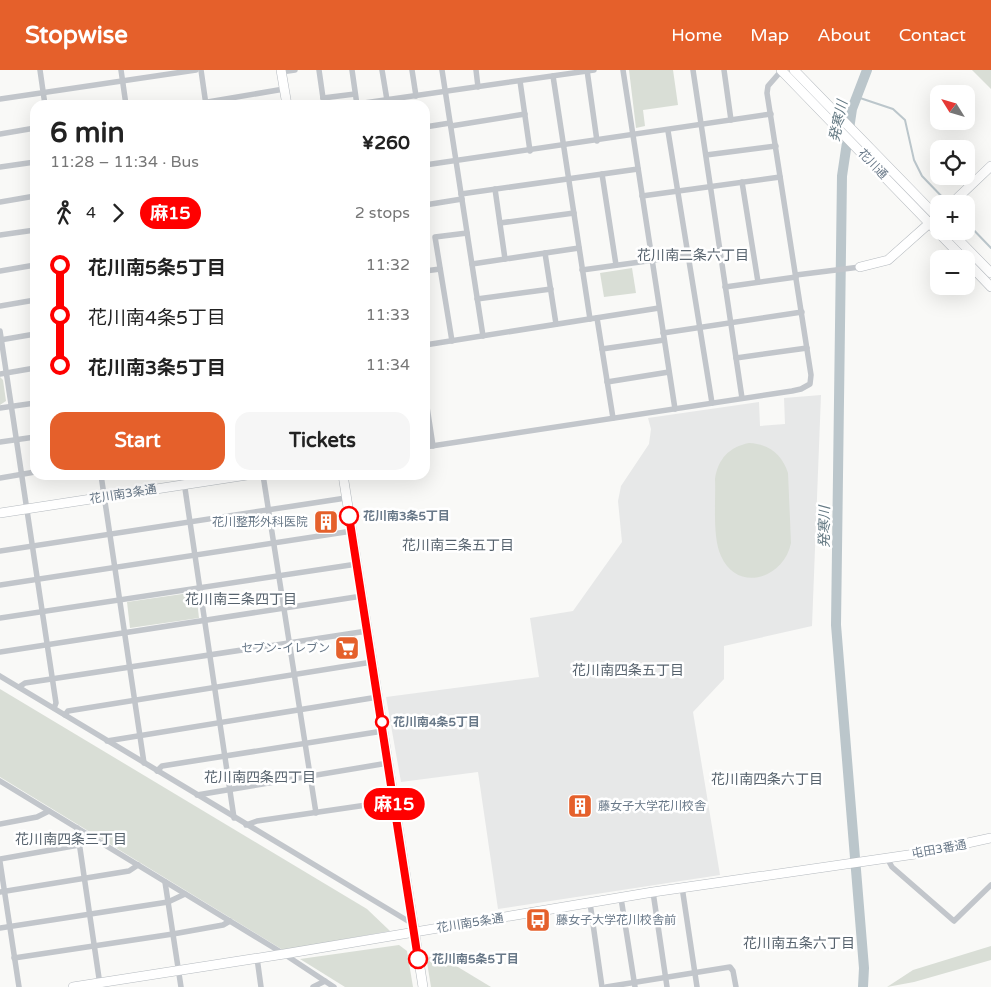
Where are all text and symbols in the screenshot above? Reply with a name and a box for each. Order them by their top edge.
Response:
text: Stopwise [25,21,128,50]
text: Home [671,24,722,46]
text: Map [750,24,789,46]
text: About [817,24,871,46]
text: Contact [899,24,966,46]
north arrow [930,85,975,130]
map controls [930,85,975,295]
water label: 発寒川 [826,97,852,143]
text: 6 min [50,116,125,150]
text: ¥260 [362,132,410,154]
button: locate [930,140,975,185]
street label: 花川通 [855,146,891,182]
text: 11:28 – 11:34 · Bus [50,152,199,172]
button: + [930,195,975,240]
icon: walk [50,199,78,227]
icon: forward [104,199,132,227]
text: 麻15 [150,202,191,224]
text: 4 [86,203,96,223]
text: 2 stops [355,203,410,223]
district label: 花川南二条六丁目 [637,247,749,264]
button: − [930,250,975,295]
text: 11:32 [366,255,410,275]
text: 花川南5条5丁目 [88,257,226,279]
text: 11:33 [366,305,410,325]
text: 花川南4条5丁目 [88,307,226,329]
text: 11:34 [366,355,410,375]
text: 花川南3条5丁目 [88,357,226,379]
button: Start [50,412,225,470]
button: Tickets [235,412,410,470]
street label: 花川南3条通 [89,482,157,506]
water label: 発寒川 [816,504,833,548]
marker: 花川南3条5丁目 [339,506,359,526]
building icon: 花川整形外科医院 [313,509,339,535]
place label: 花川南3条5丁目 [363,509,450,523]
place label: 花川整形外科医院 [212,515,308,529]
district label: 花川南三条五丁目 [402,537,514,554]
district label: 花川南三条四丁目 [185,591,297,608]
supermarket icon: セブン-イレブン [334,635,360,661]
place label: セブン-イレブン [241,641,330,655]
district label: 花川南四条五丁目 [572,662,684,679]
marker: 花川南4条5丁目 [375,715,389,729]
place label: 花川南4条5丁目 [393,715,480,729]
district label: 花川南四条四丁目 [204,769,316,786]
district label: 花川南四条六丁目 [711,771,823,788]
line badge: 麻15 [365,788,423,820]
text: 麻15 [374,793,414,815]
building icon: 藤女子大学花川校舎 [567,793,593,819]
place label: 藤女子大学花川校舎 [598,799,706,813]
district label: 花川南四条三丁目 [15,831,127,848]
street label: 屯田3番通 [910,837,968,861]
bus stop icon: 藤女子大学花川校舎前 [525,907,551,933]
street label: 花川南5条通 [436,911,504,935]
place label: 藤女子大学花川校舎前 [556,913,676,927]
district label: 花川南五条六丁目 [743,935,855,952]
marker: 花川南5条5丁目 [408,949,428,969]
place label: 花川南5条5丁目 [432,952,519,966]

